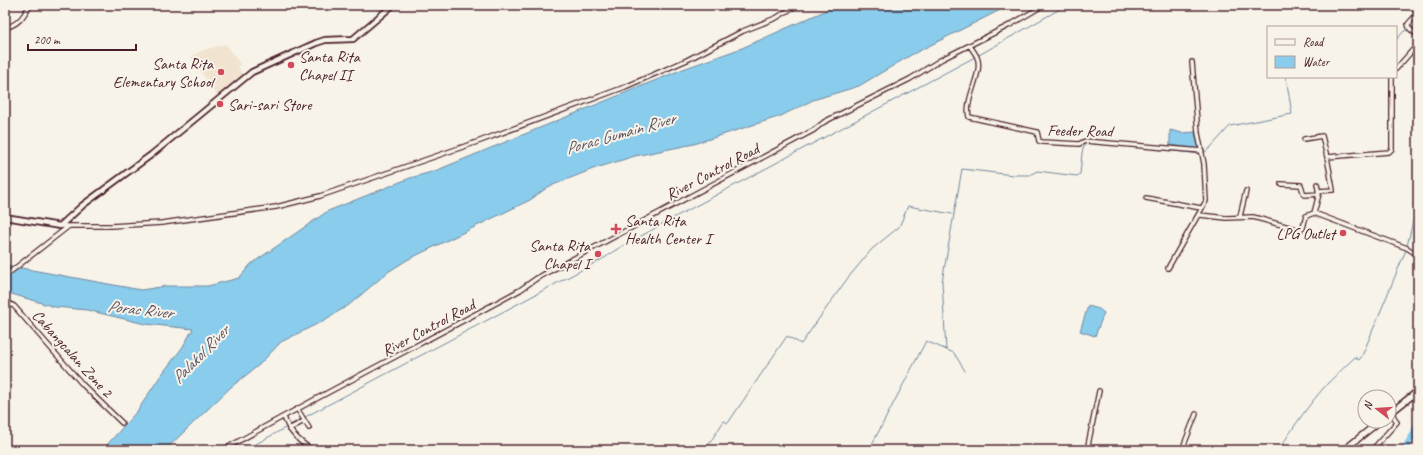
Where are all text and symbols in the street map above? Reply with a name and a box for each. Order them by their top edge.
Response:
scale bar [28,26,136,52]
legend [1267,26,1397,78]
text: 200 m [34,32,61,48]
text: Road [1303,34,1325,50]
place label: Santa Rita Chapel II [299,47,361,85]
place label: Santa Rita Elementary School [113,54,216,92]
text: Water [1303,54,1331,70]
marker: Santa Rita Chapel II [286,60,296,70]
marker: Santa Rita Elementary School [216,67,226,77]
place label: Sari-sari Store [228,95,313,115]
marker: Sari-sari Store [215,99,225,109]
water label: Porac Gumain River [563,107,680,159]
street label: Feeder Road [1047,120,1116,142]
street label: River Control Road [662,138,765,205]
place label: Santa Rita Health Center I [625,211,715,249]
marker: Santa Rita Health Center I [610,223,622,235]
place label: LPG Outlet [1276,224,1338,244]
marker: LPG Outlet [1338,228,1348,238]
place label: Santa Rita Chapel I [529,236,594,274]
marker: Santa Rita Chapel I [593,249,603,259]
street label: River Control Road [378,294,481,361]
water label: Porac River [106,296,176,324]
street label: Cabangcalan Zone 2 [28,306,118,403]
water label: Palakol River [167,319,235,388]
north arrow [1357,389,1397,429]
text: N [1360,399,1376,411]

